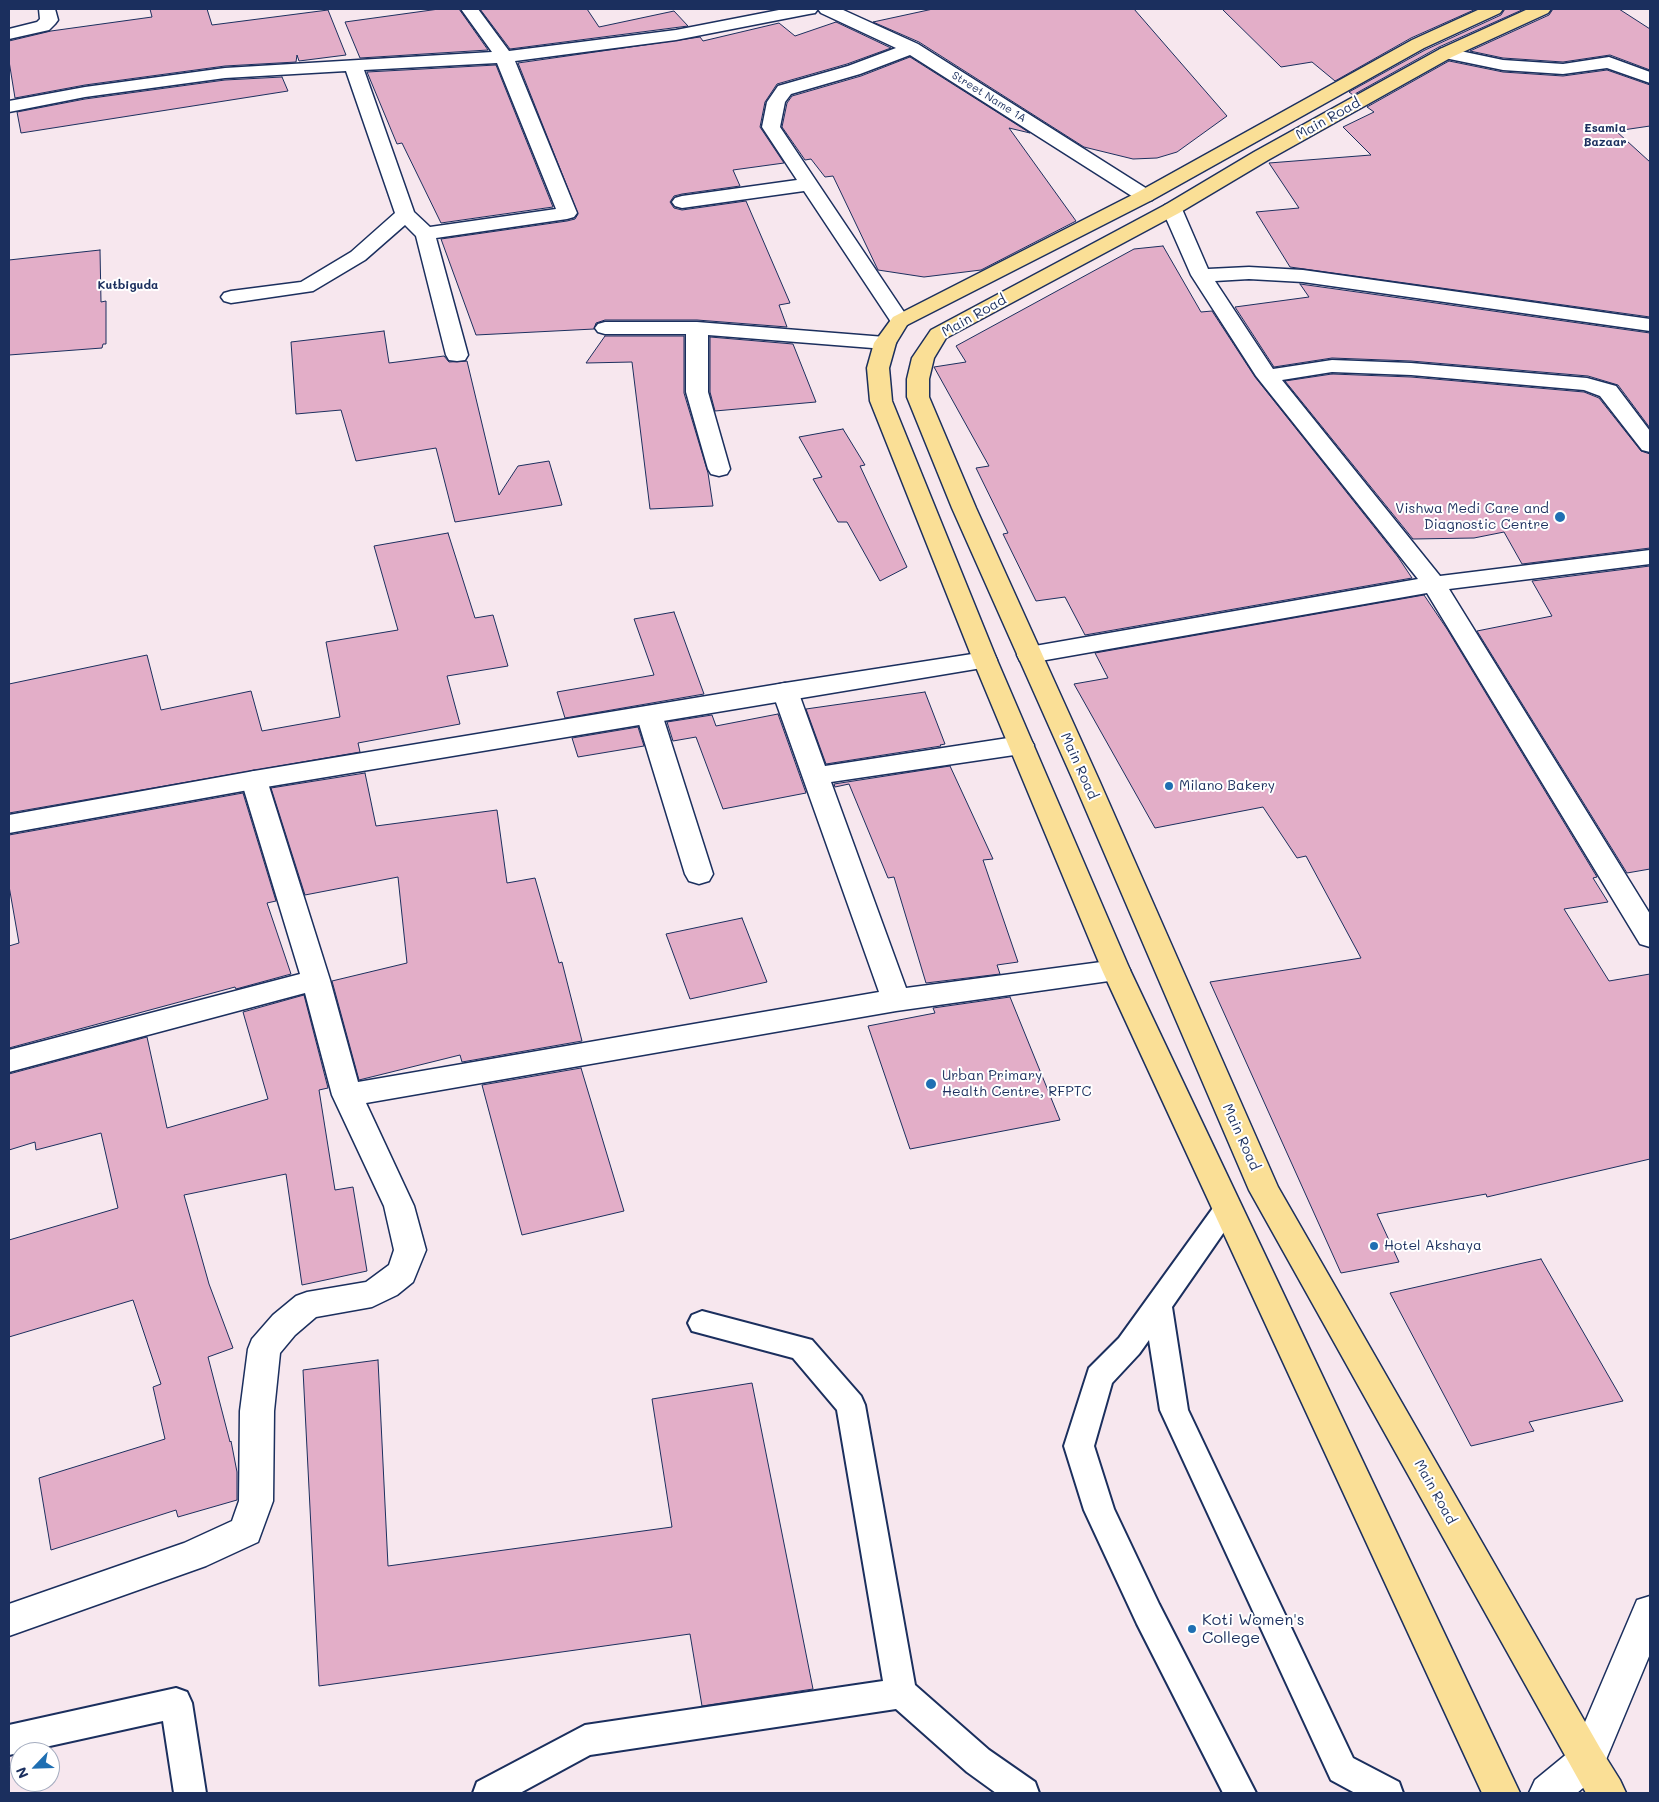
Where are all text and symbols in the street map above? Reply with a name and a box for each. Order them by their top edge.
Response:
street label: Street Name 1A [949,69,1029,125]
street label: Main Road [1293,94,1363,144]
district label: Esamia Bazaar [1583,121,1627,149]
district label: Kutbiguda [98,278,158,292]
street label: Main Road [939,291,1009,341]
place label: Vishwa Medi Care and Diagnostic Centre [1395,501,1549,534]
marker: Vishwa Medi Care and Diagnostic Centre [1553,510,1567,524]
street label: Main Road [1057,730,1101,802]
place label: Milano Bakery [1179,778,1275,794]
marker: Milano Bakery [1163,780,1175,792]
place label: Urban Primary Health Centre, RFPTC [942,1068,1092,1100]
marker: Urban Primary Health Centre, RFPTC [924,1077,938,1091]
street label: Main Road [1219,1101,1263,1173]
place label: Hotel Akshaya [1384,1238,1482,1254]
marker: Hotel Akshaya [1368,1240,1380,1252]
street label: Main Road [1410,1457,1460,1527]
place label: Koti Women's College [1202,1610,1305,1648]
marker: Koti Women's College [1186,1623,1198,1635]
north arrow [10,1742,60,1792]
text: N [11,1764,33,1782]

